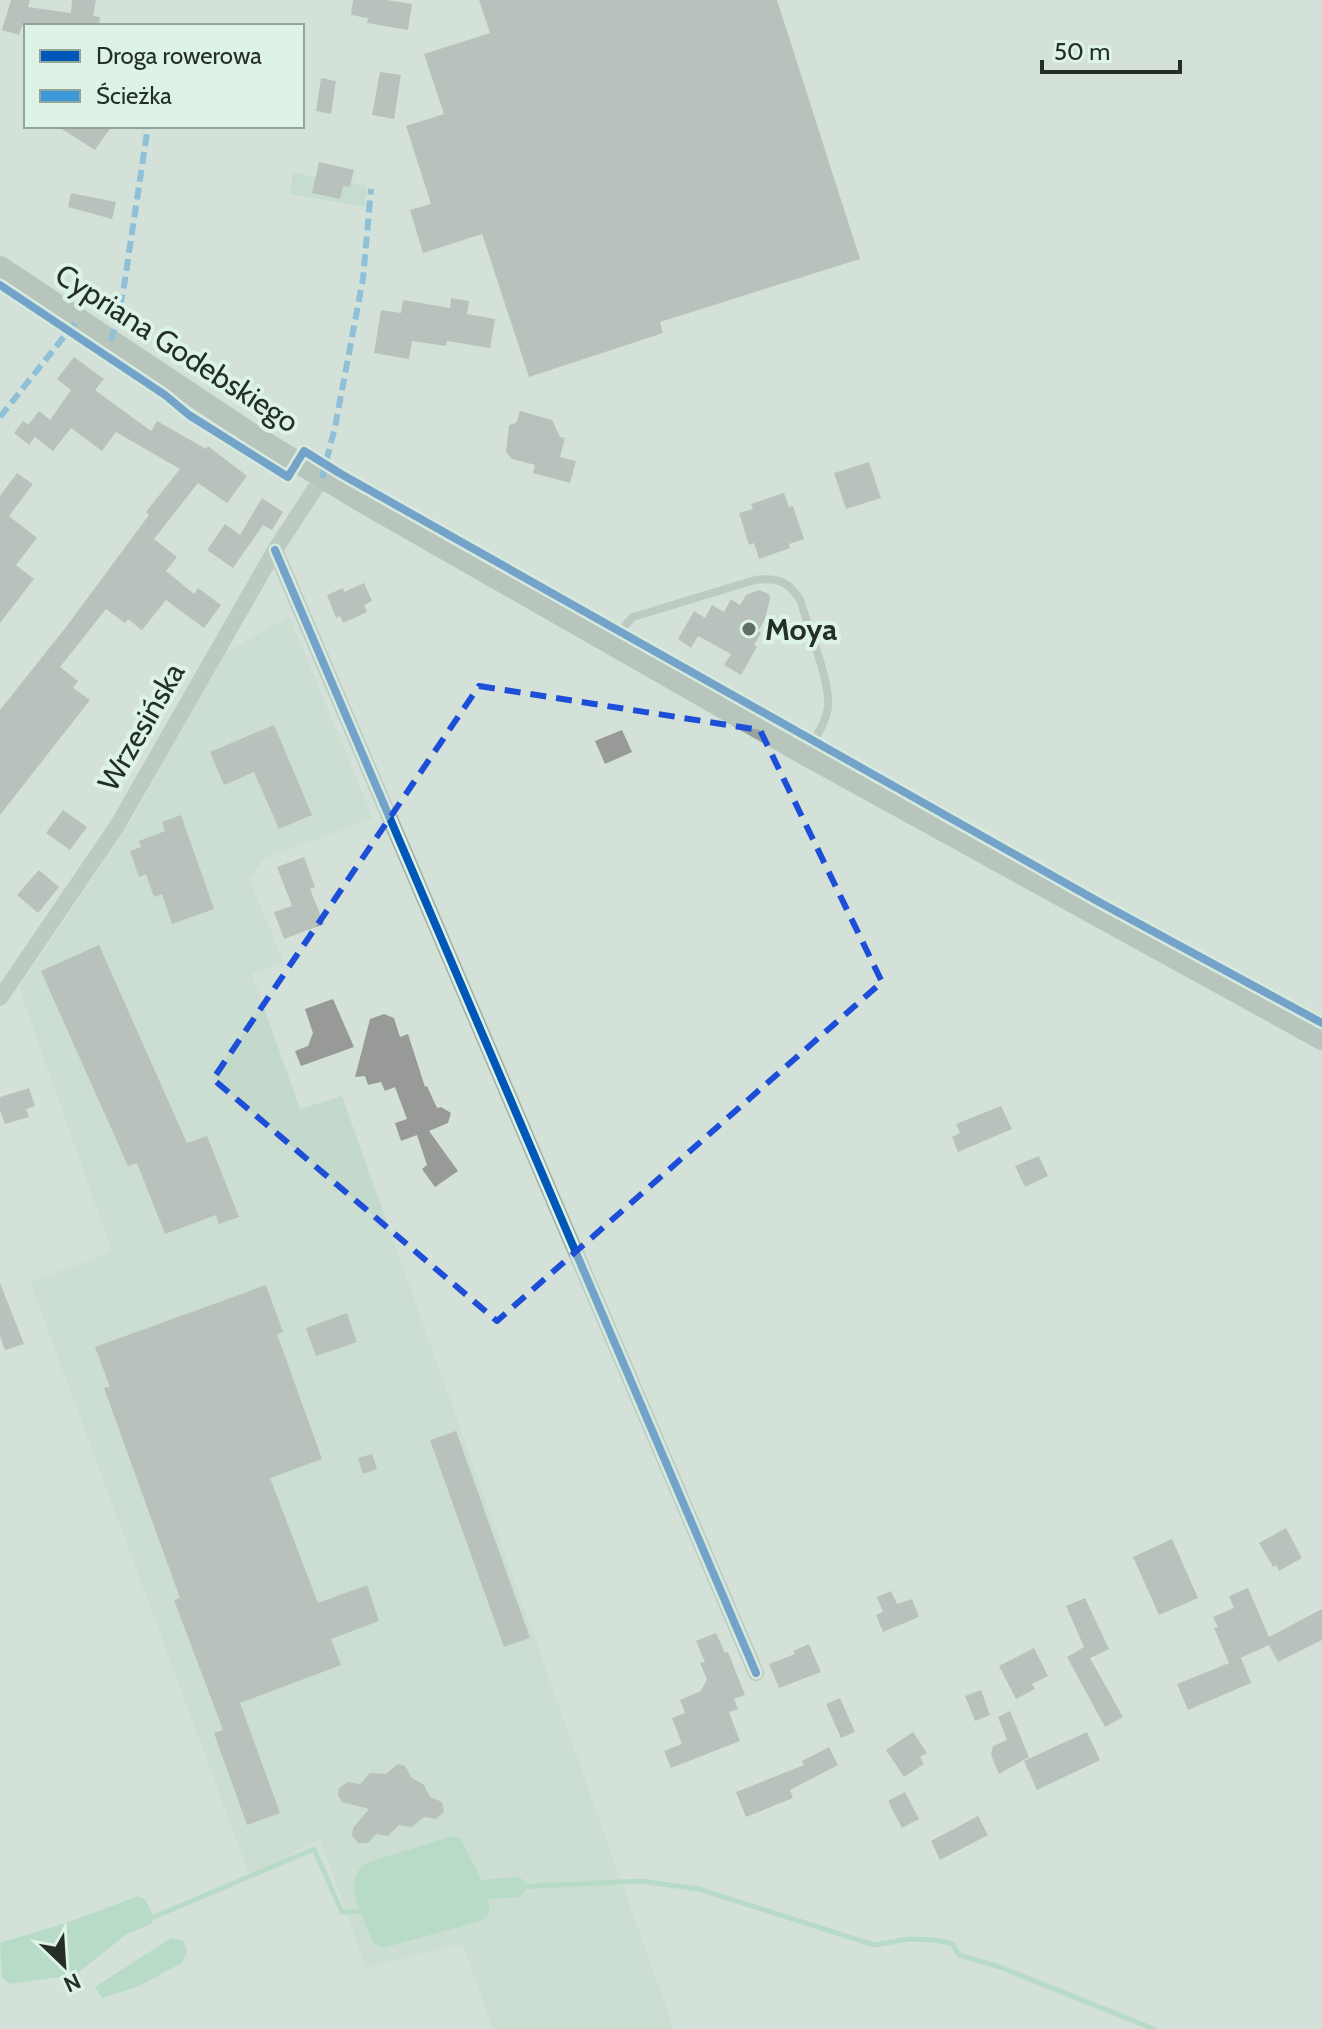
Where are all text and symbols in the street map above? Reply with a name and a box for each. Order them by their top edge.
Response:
legend [24,24,304,128]
scale bar [1042,24,1180,74]
text: 50 m [1054,37,1110,66]
text: Droga rowerowa [96,41,262,70]
text: Ścieżka [96,81,172,110]
street label: Cypriana Godebskiego [48,256,306,440]
place label: Moya [765,611,837,648]
marker: Moya [740,620,758,638]
street label: Wrzesińska [90,656,193,798]
north arrow [24,1925,104,2005]
text: N [59,1967,85,1998]

